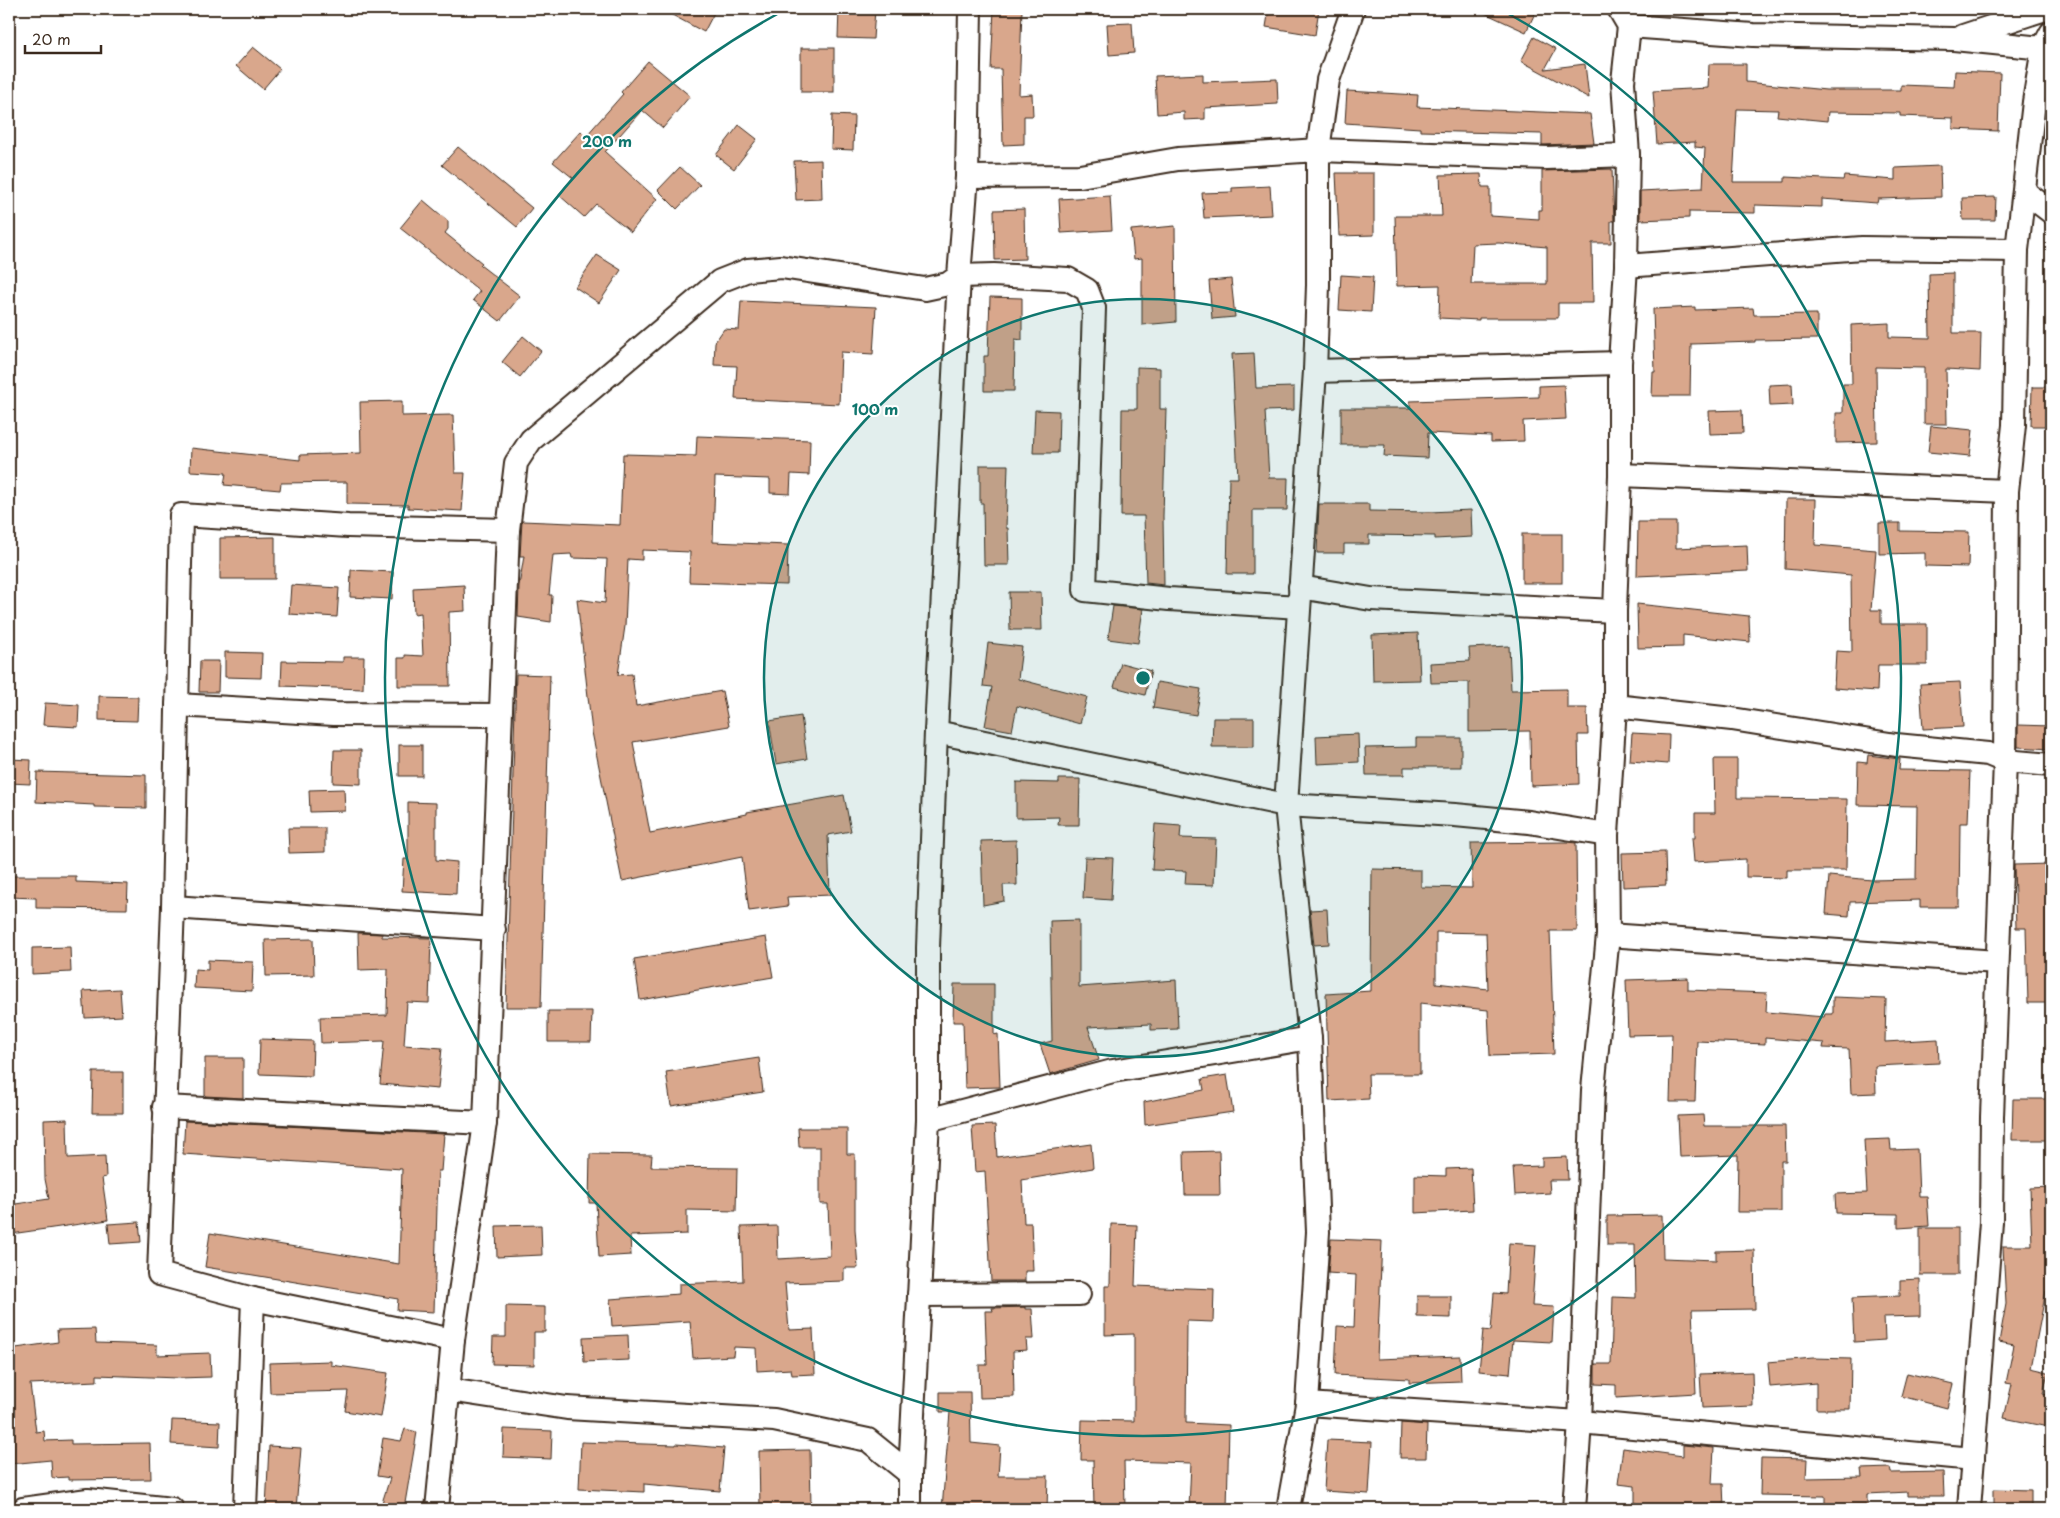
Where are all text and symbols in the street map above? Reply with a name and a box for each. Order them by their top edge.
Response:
scale bar [25,22,101,54]
text: 20 m [32,27,71,50]
text: 200 m [582,129,632,152]
text: 100 m [852,397,898,420]
centre of rings [1134,669,1152,687]

